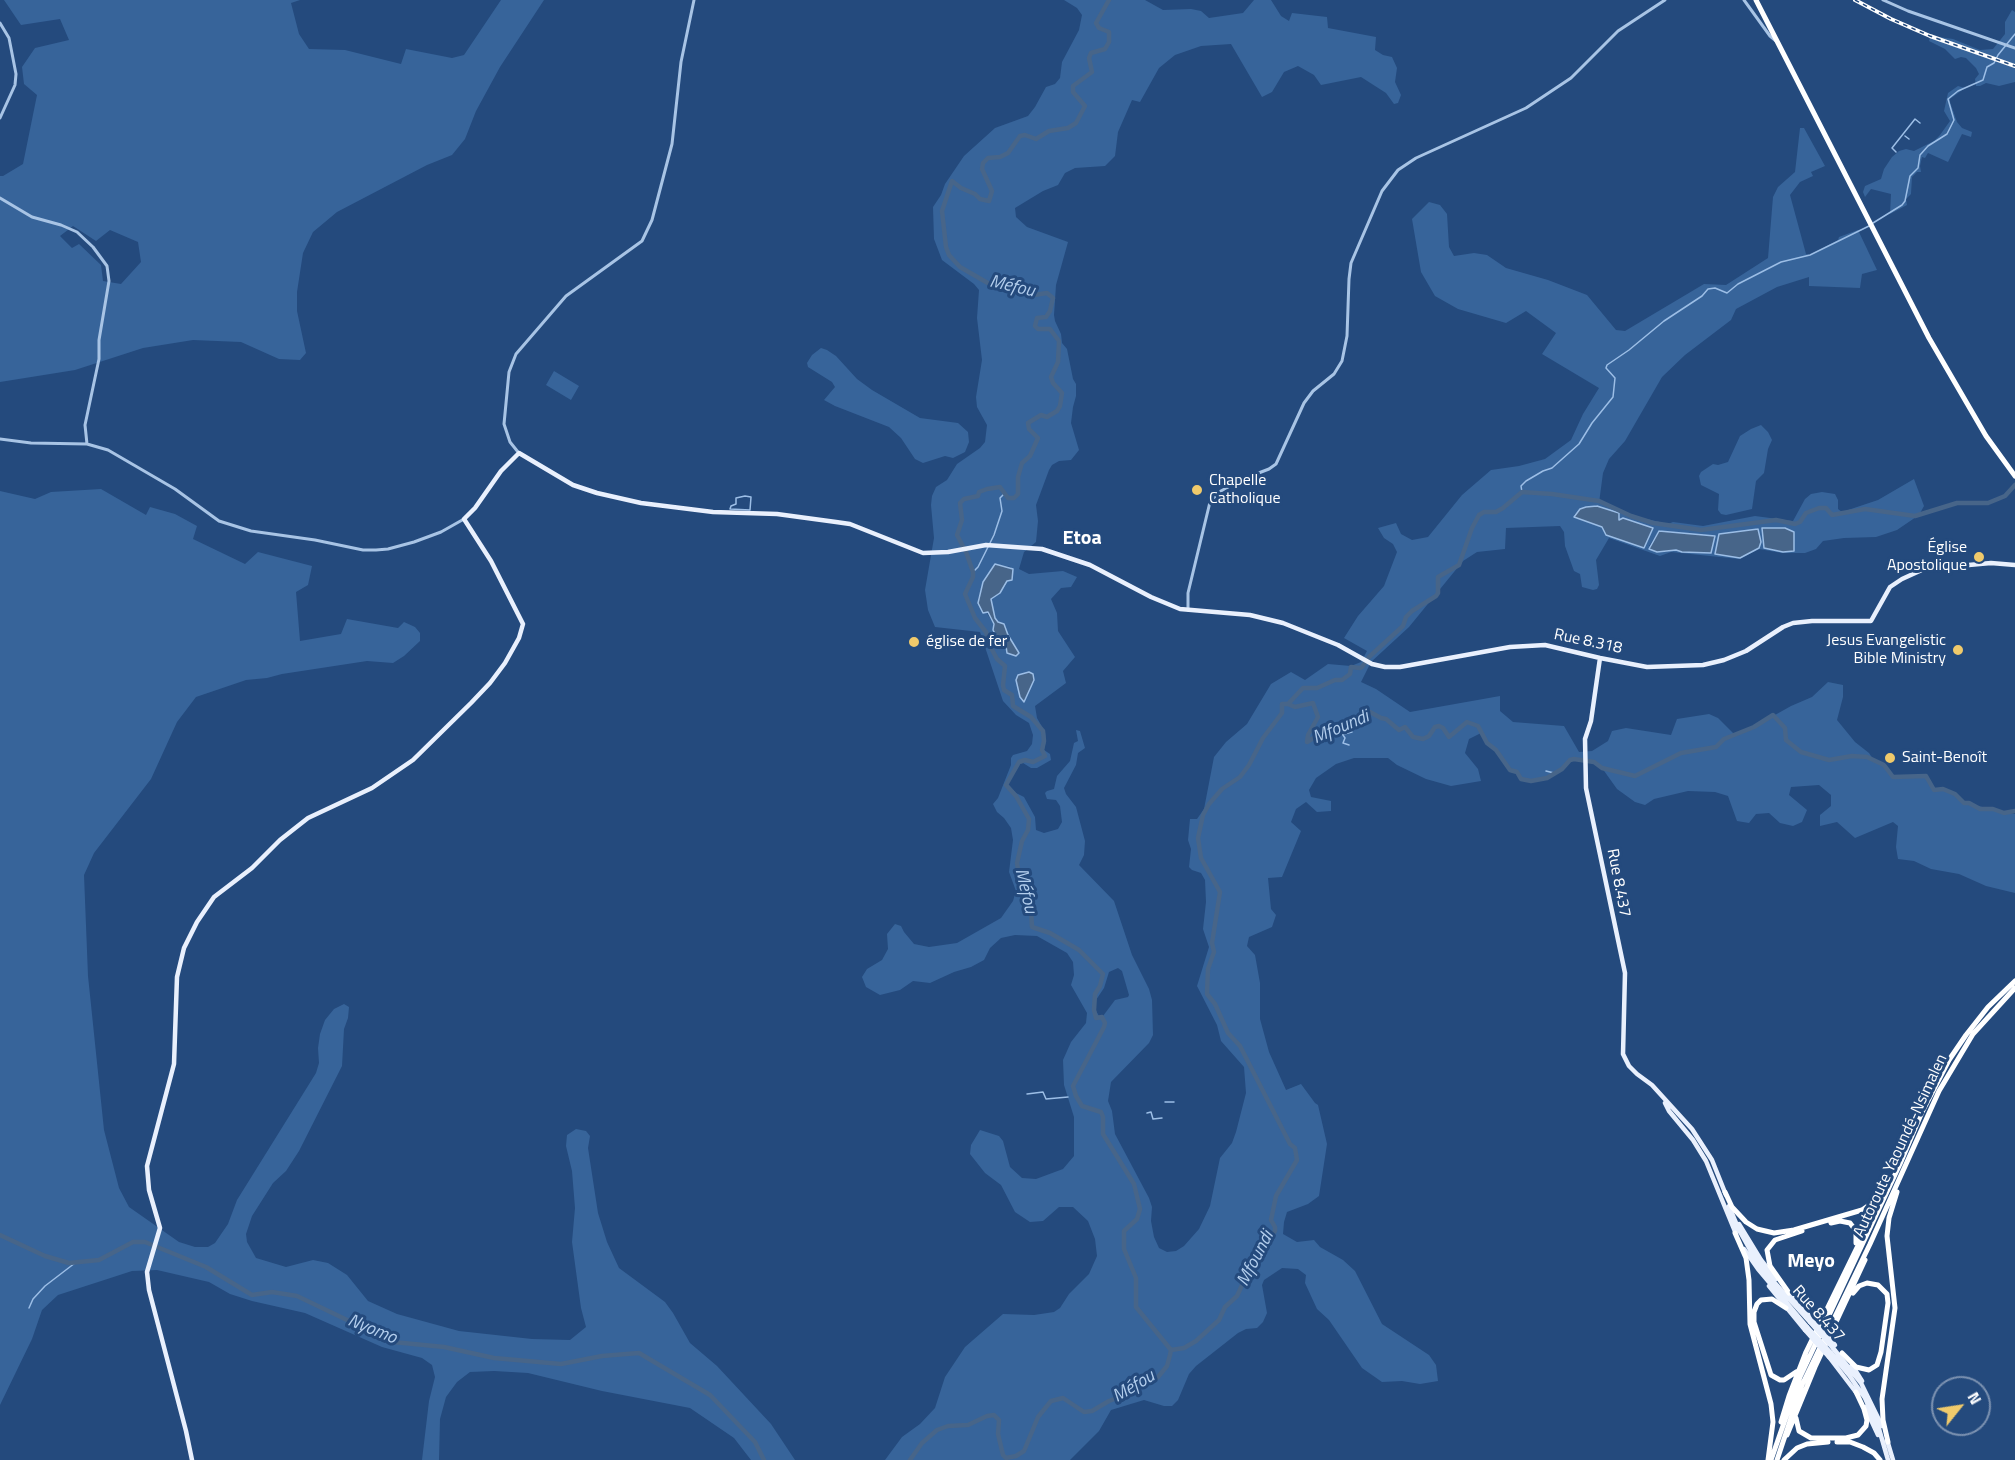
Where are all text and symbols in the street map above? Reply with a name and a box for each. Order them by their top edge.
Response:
water label: Méfou [987,271,1037,303]
place label: Chapelle Catholique [1209,471,1281,509]
marker: Chapelle Catholique [1190,483,1204,497]
district label: Etoa [1062,527,1102,551]
place label: Église Apostolique [1887,538,1967,576]
marker: Église Apostolique [1972,550,1986,564]
street label: Rue 8.318 [1552,625,1624,659]
place label: Jesus Evangelistic Bible Ministry [1827,631,1946,669]
place label: église de fer [926,632,1007,652]
marker: église de fer [907,635,921,649]
marker: Jesus Evangelistic Bible Ministry [1951,643,1965,657]
water label: Mfoundi [1310,707,1372,749]
place label: Saint-Benoît [1902,748,1987,768]
marker: Saint-Benoît [1883,751,1897,765]
street label: Rue 8.437 [1602,847,1634,919]
water label: Méfou [1009,866,1041,916]
street label: Autoroute Yaoundé-Nsimalen [1850,1051,1952,1241]
water label: Mfoundi [1233,1228,1279,1290]
district label: Meyo [1787,1250,1835,1274]
street label: Rue 8.437 [1788,1282,1848,1346]
water label: Nyomo [344,1310,400,1350]
water label: Méfou [1109,1366,1159,1408]
north arrow [1931,1376,1991,1436]
text: N [1962,1387,1988,1409]

